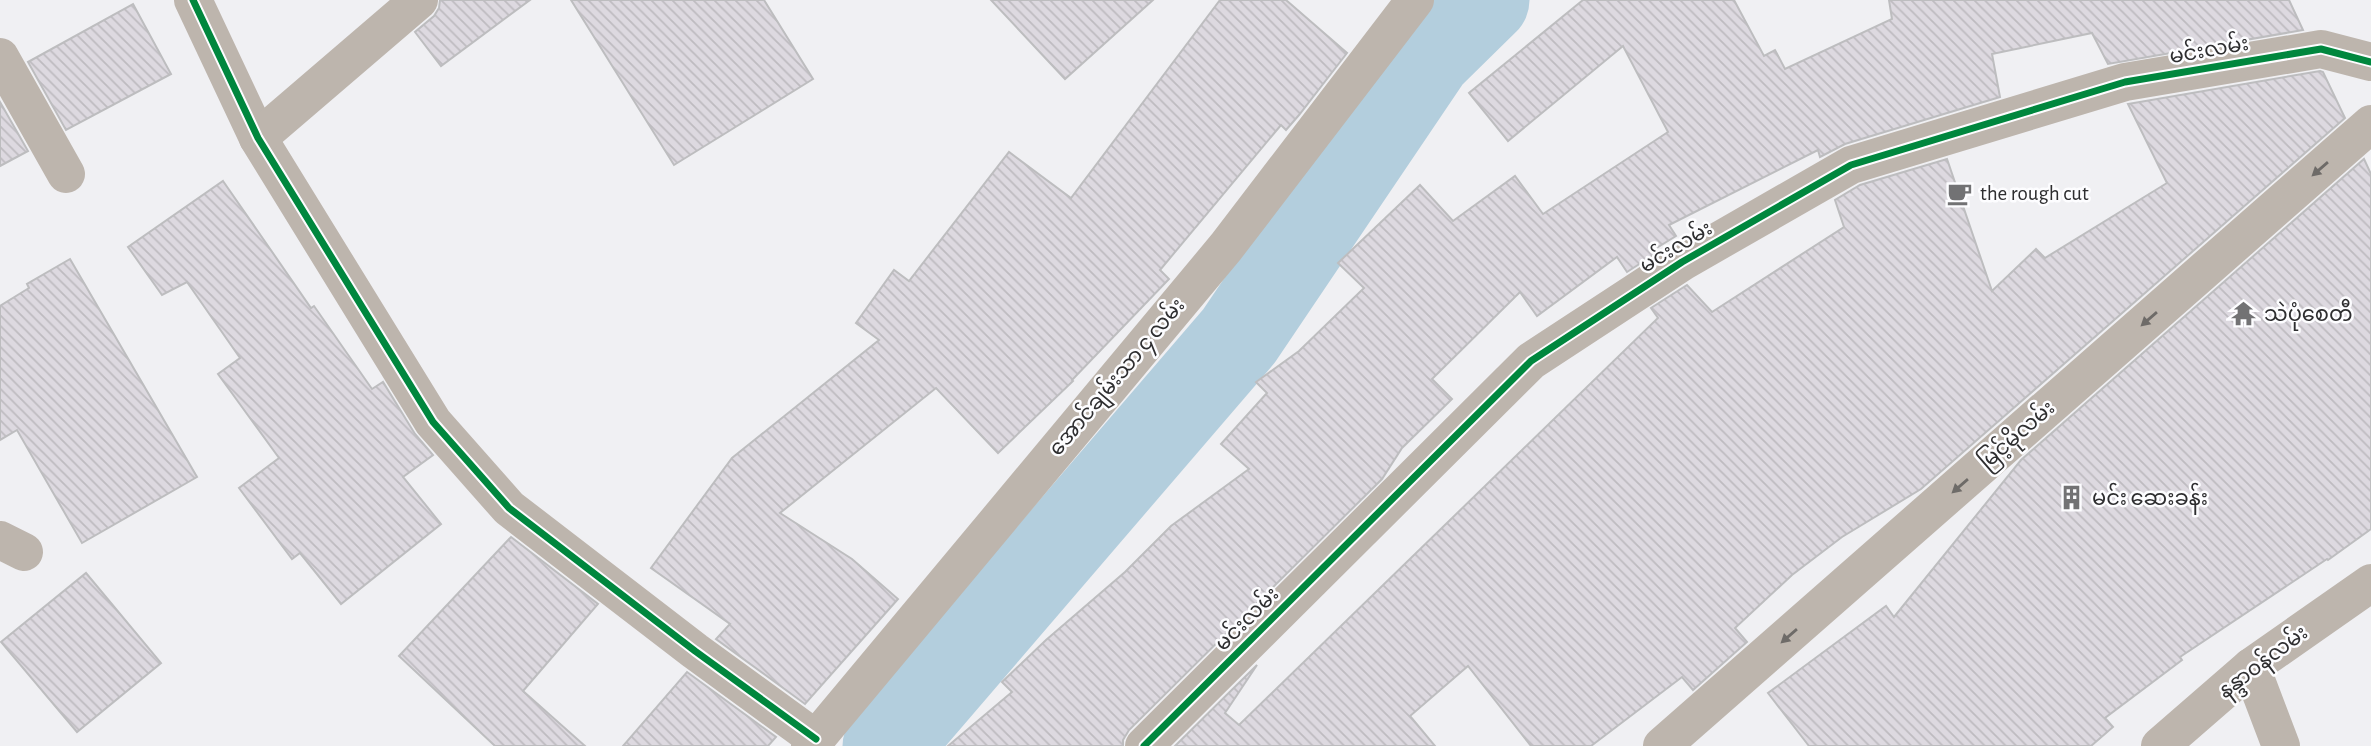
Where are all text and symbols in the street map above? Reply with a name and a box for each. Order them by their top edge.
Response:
street label: မင်းလမ်း [2167,27,2250,67]
one-way arrow [2311,161,2329,177]
cafe icon: the rough cut [1946,179,1974,207]
place label: the rough cut [1980,183,2089,204]
street label: မင်းလမ်း [1633,212,1716,277]
street label: အောင်ချမ်းသာ ၄ လမ်း [1041,291,1194,464]
place label: သဲပုံစေတီ [2264,298,2353,331]
temple icon: သဲပုံစေတီ [2230,300,2258,328]
one-way arrow [2140,311,2158,327]
street label: မြင့်မိုလမ်း [1971,392,2063,478]
one-way arrow [1951,478,1969,494]
place label: မင်း ဆေးခန်း [2092,482,2208,515]
building icon: မင်း ဆေးခန်း [2058,484,2086,512]
street label: မင်းလမ်း [1207,579,1283,655]
street label: နန္ဒာ၀န်လမ်း [2211,617,2315,707]
one-way arrow [1780,628,1798,644]

